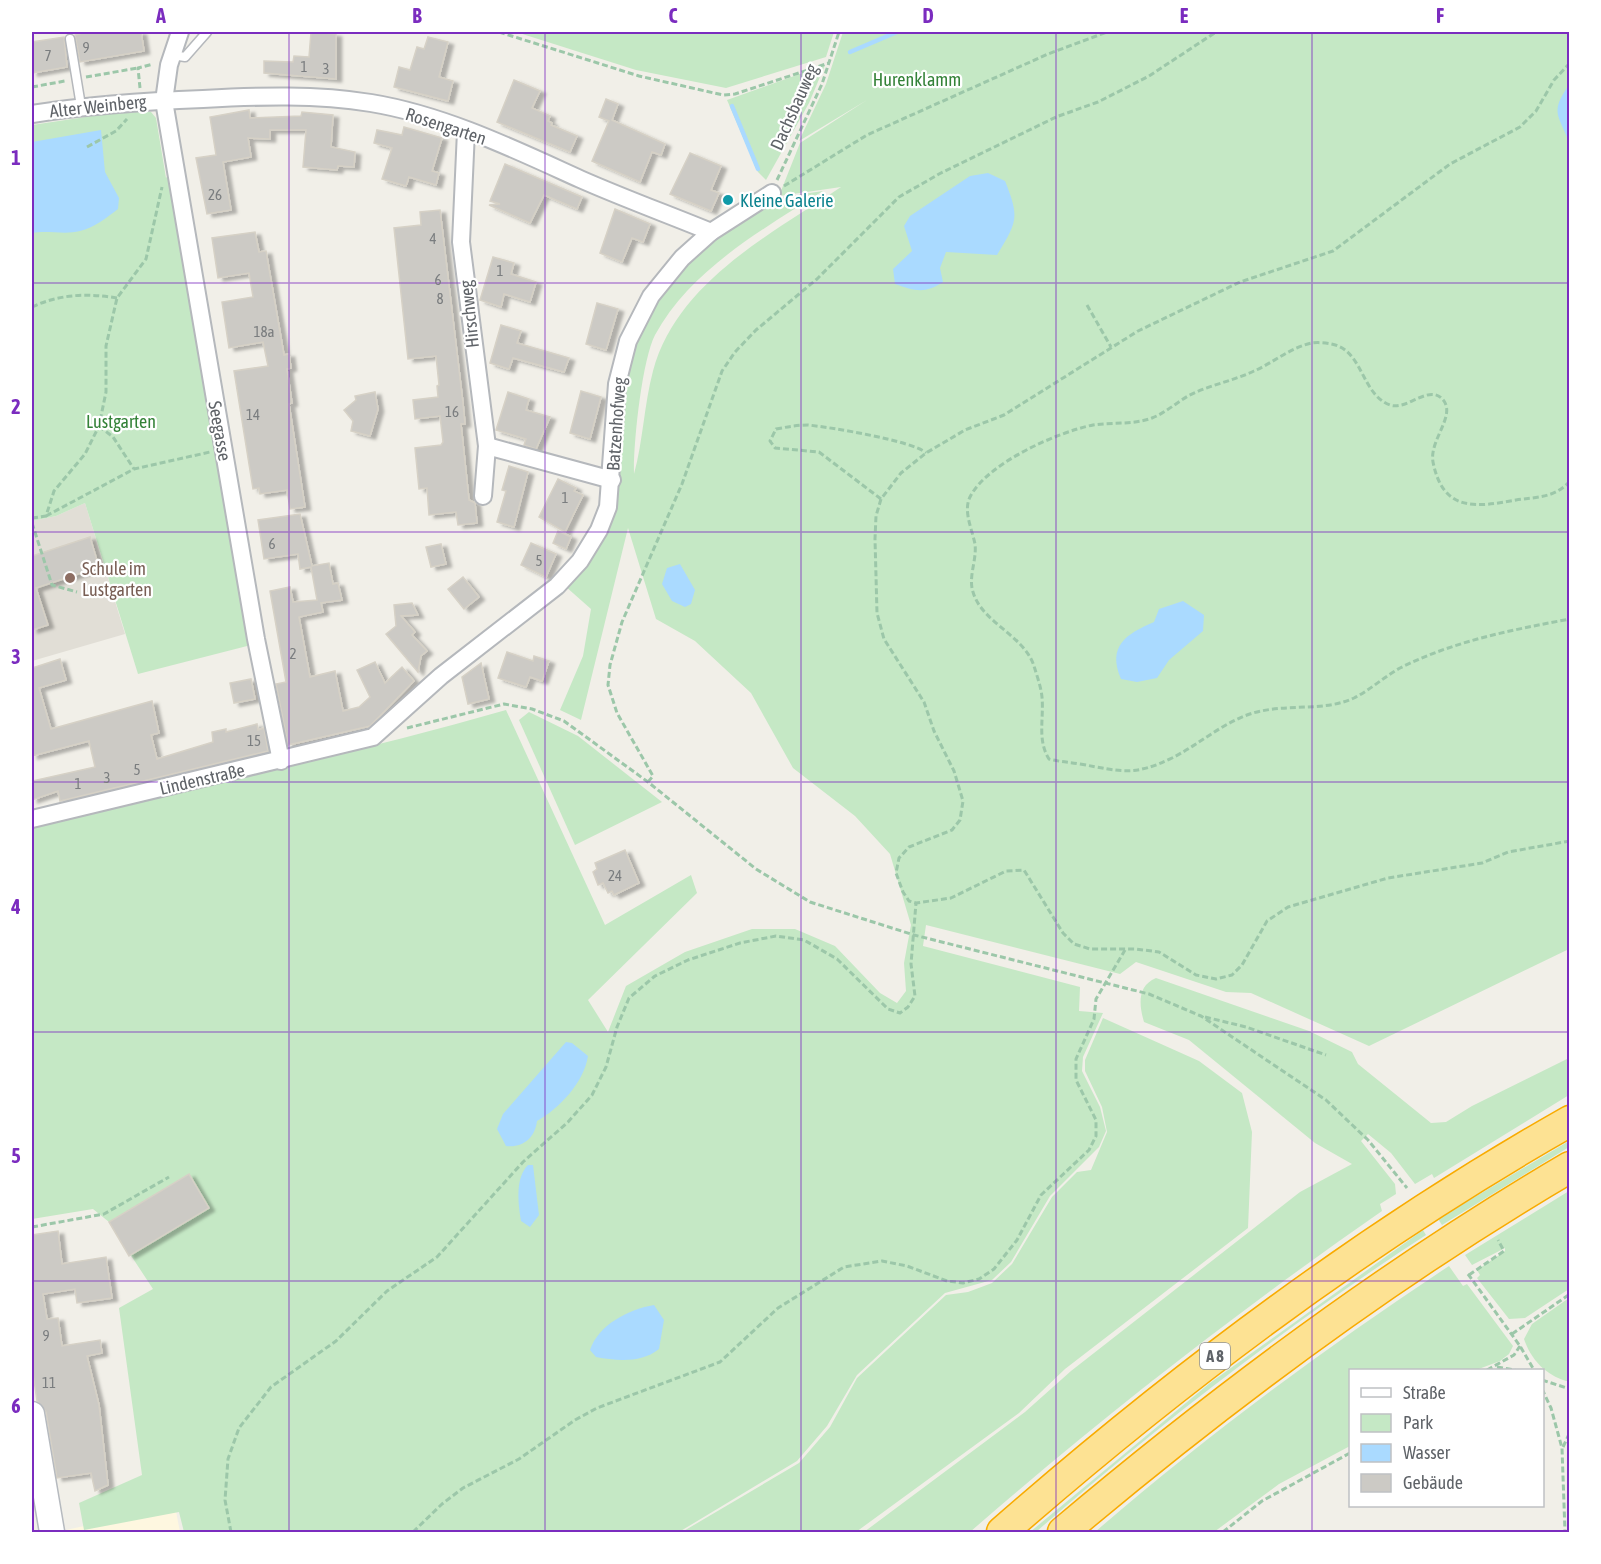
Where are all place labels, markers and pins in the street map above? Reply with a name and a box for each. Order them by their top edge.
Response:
place label: Kleine Galerie [740,190,833,211]
marker: Kleine Galerie [721,193,735,207]
place label: Schule im Lustgarten [82,558,152,600]
marker: Schule im Lustgarten [63,571,77,585]

